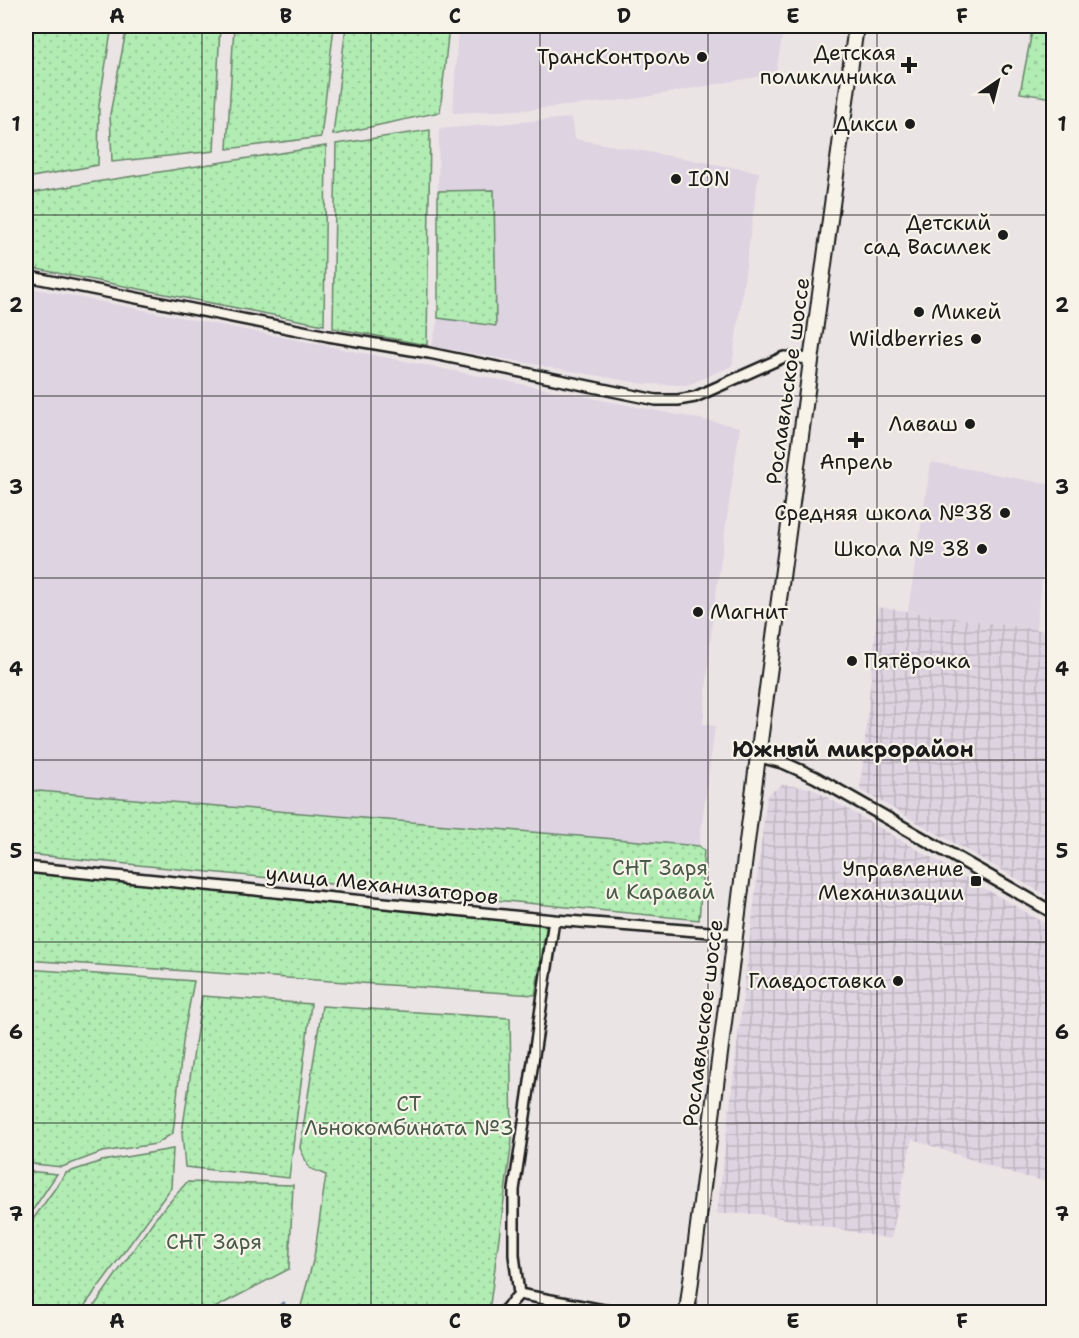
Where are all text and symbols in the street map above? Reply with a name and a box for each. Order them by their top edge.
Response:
text: A [109,3,125,29]
text: B [280,3,292,29]
text: C [449,3,461,29]
text: D [617,3,631,29]
text: E [786,3,800,29]
text: F [956,3,968,29]
place label: Детская поликлиника [760,39,896,91]
place label: ТрансКонтроль [537,43,690,71]
marker: ТрансКонтроль [695,50,709,64]
north arrow [968,51,1028,111]
marker: Детская поликлиника [900,56,918,74]
text: С [996,58,1017,81]
place label: Дикси [834,110,898,138]
text: 1 [11,111,21,137]
text: 1 [1057,111,1067,137]
marker: Дикси [903,117,917,131]
place label: ION [688,165,730,193]
marker: ION [669,172,683,186]
place label: Детский сад Василек [863,209,991,261]
marker: Детский сад Василек [996,228,1010,242]
street label: Рославльское шоссе [760,276,816,486]
text: 2 [9,292,23,318]
text: 2 [1055,292,1069,318]
place label: Микей [931,298,1002,326]
marker: Микей [912,305,926,319]
place label: Wildberries [849,325,964,353]
marker: Wildberries [969,332,983,346]
place label: Лаваш [888,410,958,438]
marker: Лаваш [963,417,977,431]
marker: Апрель [849,433,863,447]
place label: Апрель [819,448,893,476]
text: 3 [9,474,23,500]
text: 3 [1055,474,1069,500]
place label: Средняя школа №38 [774,499,993,527]
marker: Средняя школа №38 [998,506,1012,520]
place label: Школа № 38 [833,535,970,563]
marker: Школа № 38 [975,542,989,556]
place label: Магнит [710,598,789,626]
marker: Магнит [691,605,705,619]
place label: Пятёрочка [864,647,970,675]
marker: Пятёрочка [845,654,859,668]
text: 4 [9,656,23,682]
text: 4 [1055,656,1069,682]
district label: Южный микрорайон [732,735,974,764]
text: 5 [10,838,22,864]
text: 5 [1056,838,1068,864]
park label: СНТ Заря и Каравай [605,854,715,906]
place label: Управление Механизации [818,855,964,907]
street label: улица Механизаторов [264,859,500,911]
marker: Управление Механизации [969,874,983,888]
street label: Рославльское шоссе [676,918,730,1128]
place label: Главдоставка [748,967,886,995]
marker: Главдоставка [891,974,905,988]
text: 6 [9,1019,23,1045]
text: 6 [1055,1019,1069,1045]
park label: СТ Льнокомбината №3 [304,1090,514,1142]
text: 7 [9,1201,23,1227]
text: 7 [1055,1201,1069,1227]
park label: СНТ Заря [166,1228,262,1256]
text: A [109,1308,125,1334]
text: B [280,1308,292,1334]
text: C [449,1308,461,1334]
text: D [617,1308,631,1334]
text: E [786,1308,800,1334]
text: F [956,1308,968,1334]

